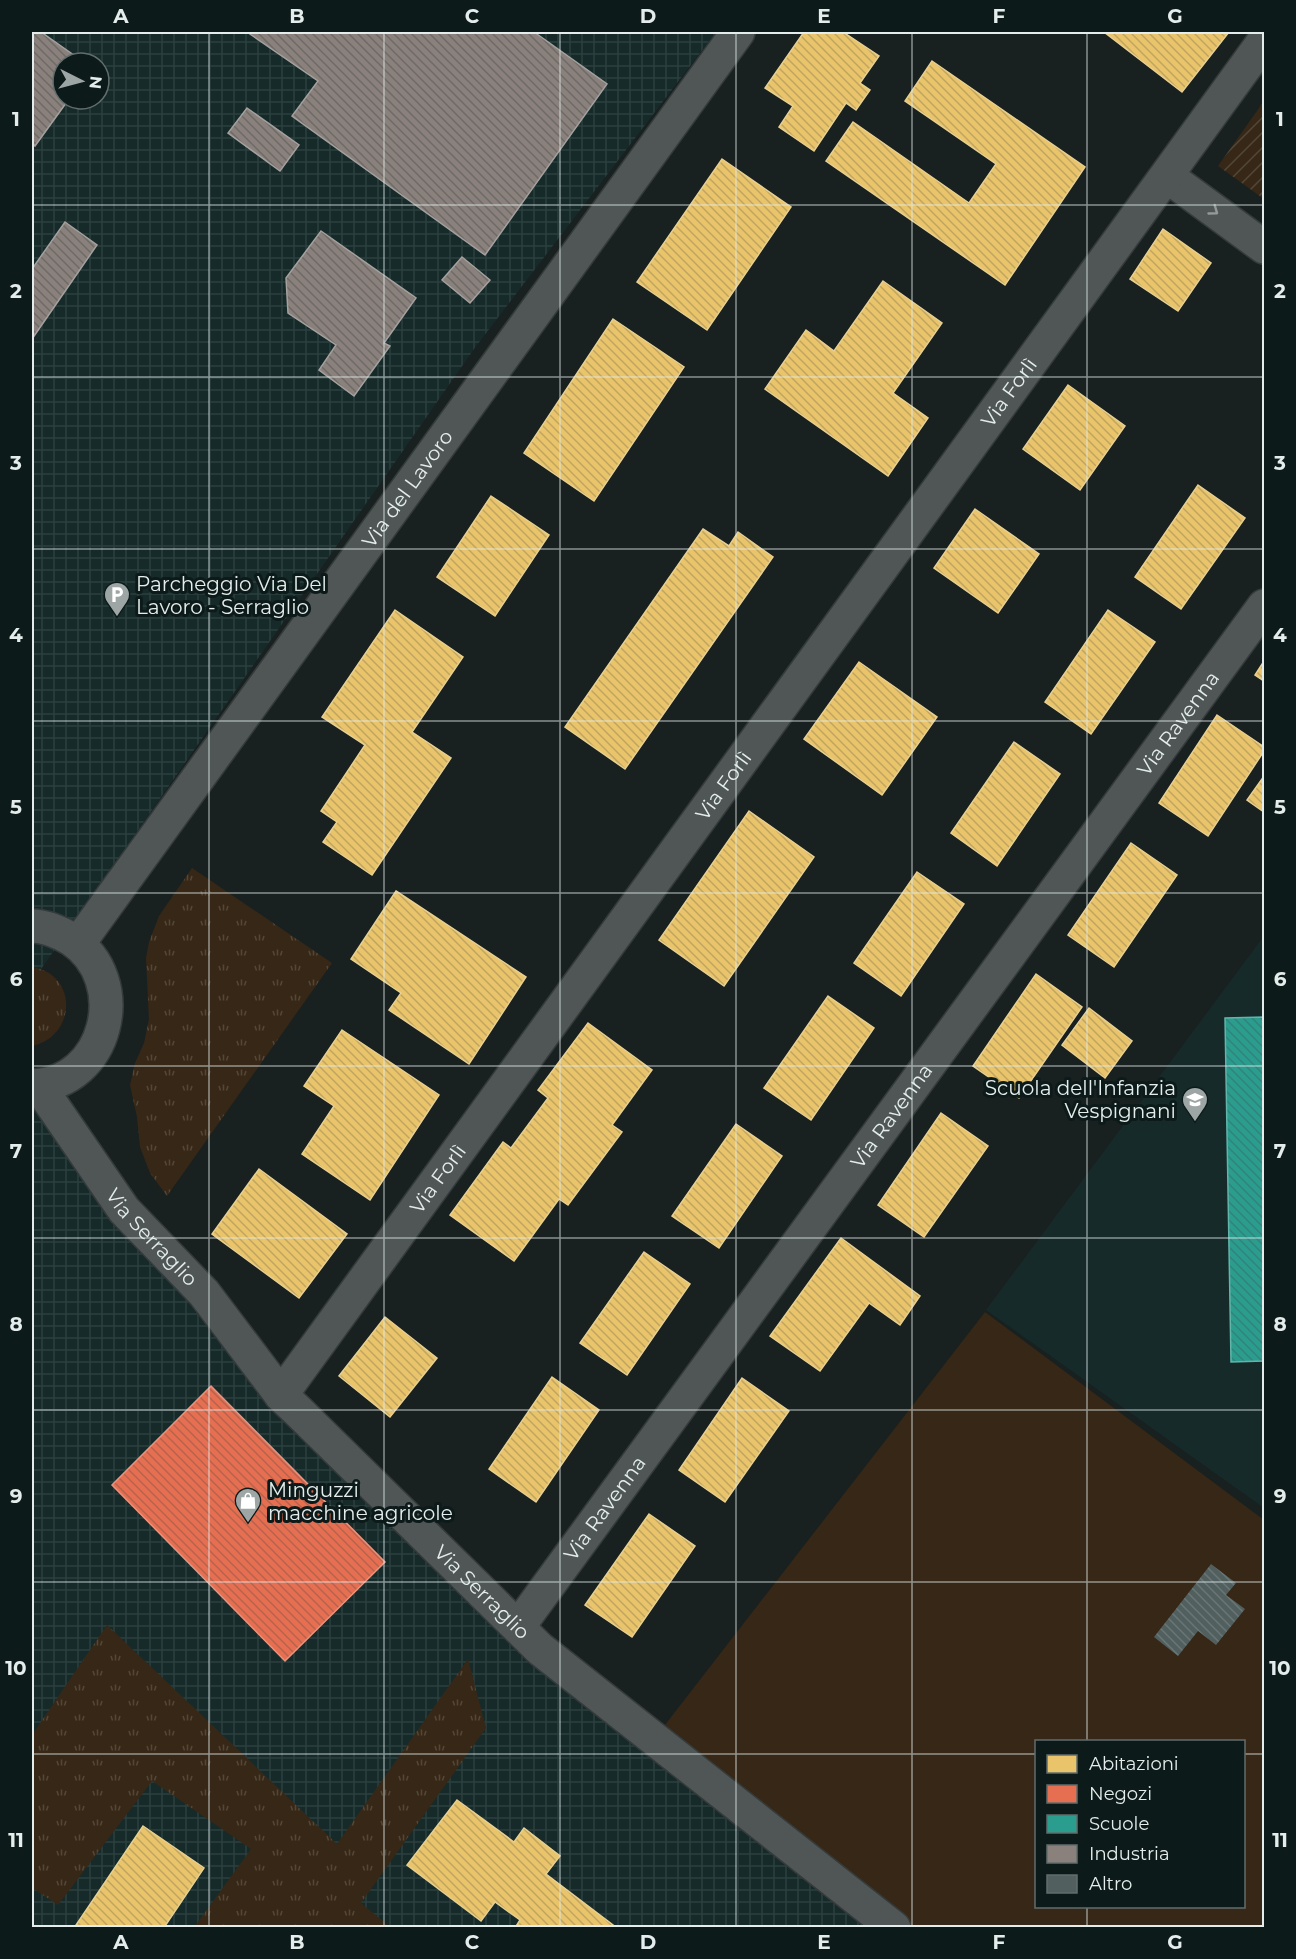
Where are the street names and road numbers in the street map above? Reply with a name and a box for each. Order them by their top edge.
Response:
street label: Via Forlì [976,353,1042,432]
street label: Via del Lavoro [357,425,458,552]
street label: Via Ravenna [1132,667,1224,780]
street label: Via Forlì [690,746,756,825]
street label: Via Ravenna [845,1059,938,1173]
street label: Via Forlì [405,1140,471,1218]
street label: Via Serraglio [101,1184,203,1291]
street label: Via Ravenna [559,1451,651,1565]
street label: Via Serraglio [429,1540,535,1644]

